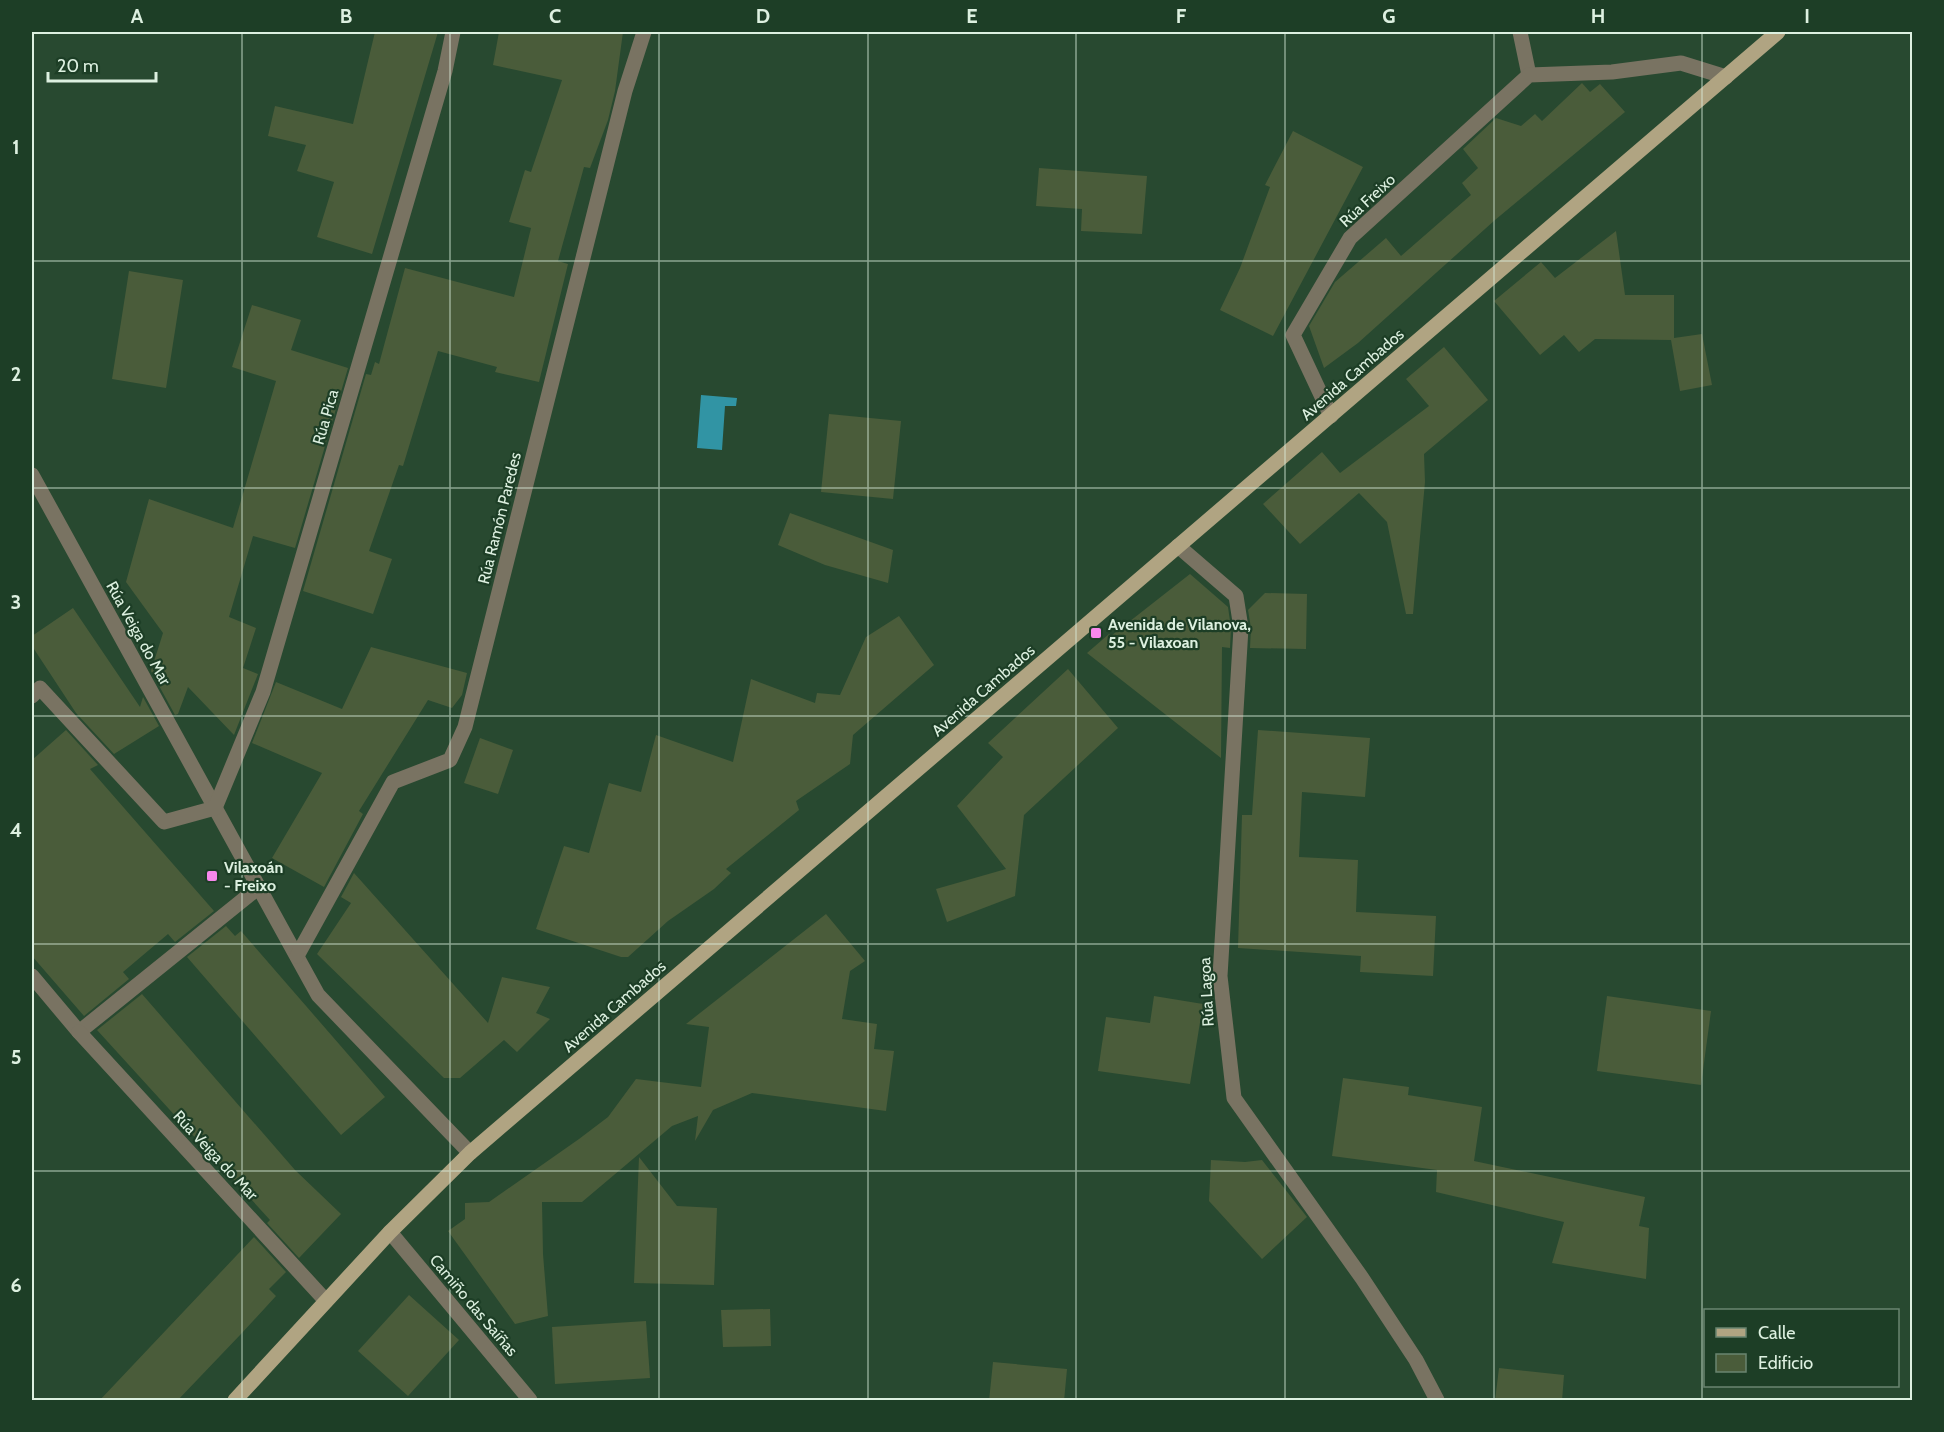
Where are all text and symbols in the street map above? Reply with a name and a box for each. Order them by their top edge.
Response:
text: A [131,4,144,28]
text: B [340,4,352,28]
text: C [549,4,561,28]
text: D [756,4,770,28]
text: E [966,4,978,28]
text: F [1176,4,1187,28]
text: G [1382,4,1396,28]
text: H [1591,4,1605,28]
text: I [1804,4,1810,28]
scale bar [48,45,156,83]
text: 20 m [57,55,99,77]
text: 1 [12,135,20,159]
street label: Rúa Freixo [1336,170,1399,231]
street label: Avenida Cambados [1297,324,1408,424]
text: 2 [11,362,21,386]
street label: Rúa Pica [309,387,342,447]
street label: Rúa Ramón Paredes [474,450,525,586]
street label: Rúa Veiga do Mar [102,578,175,689]
text: 3 [11,590,21,614]
place label: Avenida de Vilanova, 55 - Vilaxoan [1108,615,1251,652]
marker: Avenida de Vilanova, 55 - Vilaxoan [1089,626,1103,640]
street label: Avenida Cambados [928,640,1039,740]
text: 4 [10,818,22,842]
place label: Vilaxoán - Freixo [224,858,283,895]
marker: Vilaxoán - Freixo [205,869,219,883]
street label: Avenida Cambados [559,956,670,1056]
street label: Rúa Lagoa [1195,957,1218,1027]
text: 5 [11,1045,21,1069]
street label: Rúa Veiga do Mar [169,1107,263,1205]
street label: Camiño das Saíñas [426,1251,522,1360]
text: 6 [10,1273,22,1297]
legend [1704,1309,1899,1387]
text: Calle [1758,1322,1795,1344]
text: Edificio [1758,1352,1813,1374]

